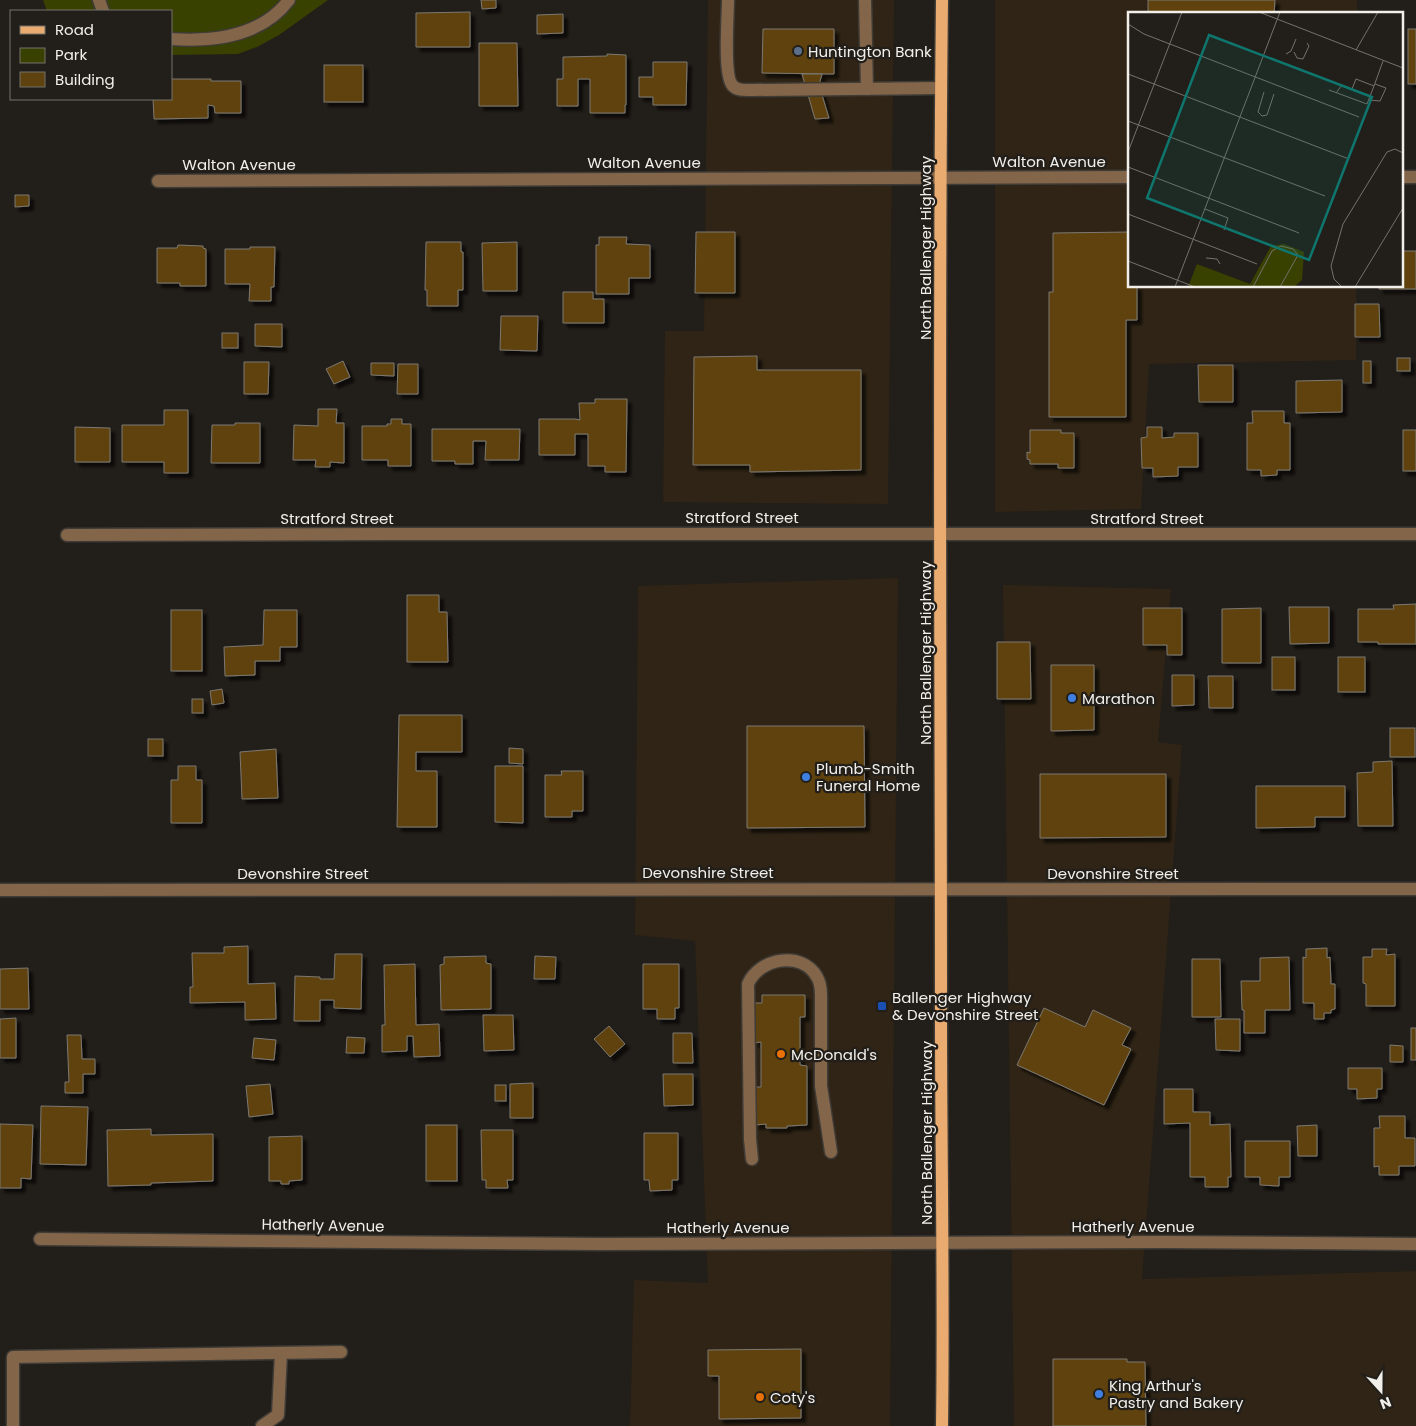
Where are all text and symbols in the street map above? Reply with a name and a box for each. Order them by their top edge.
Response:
legend [10,10,172,100]
inset map [1128,12,1404,288]
text: Road [55,19,94,40]
place label: Huntington Bank [808,41,932,62]
text: Park [55,44,87,65]
marker: Huntington Bank [792,45,804,57]
text: Building [55,69,115,90]
street label: Walton Avenue [992,151,1106,172]
street label: Walton Avenue [587,152,701,173]
street label: Walton Avenue [182,154,296,175]
street label: North Ballenger Highway [915,155,936,340]
street label: Stratford Street [685,507,799,528]
street label: Stratford Street [280,508,394,529]
street label: Stratford Street [1090,508,1204,529]
street label: North Ballenger Highway [915,560,936,745]
place label: Marathon [1082,688,1155,709]
marker: Marathon [1066,692,1078,704]
place label: Plumb-Smith Funeral Home [816,758,920,796]
marker: Plumb-Smith Funeral Home [800,771,812,783]
street label: Devonshire Street [642,862,774,883]
street label: Devonshire Street [237,863,369,884]
street label: Devonshire Street [1047,863,1179,884]
place label: Ballenger Highway & Devonshire Street [892,987,1039,1025]
marker: Ballenger Highway & Devonshire Street [876,1000,888,1012]
street label: North Ballenger Highway [916,1040,937,1225]
place label: McDonald's [791,1044,877,1065]
marker: McDonald's [775,1048,787,1060]
street label: Hatherly Avenue [261,1213,385,1237]
street label: Hatherly Avenue [1072,1216,1194,1237]
street label: Hatherly Avenue [667,1217,789,1238]
north arrow [1356,1366,1406,1416]
place label: King Arthur's Pastry and Bakery [1109,1375,1244,1413]
place label: Coty's [770,1387,815,1408]
marker: King Arthur's Pastry and Bakery [1093,1388,1105,1400]
marker: Coty's [754,1391,766,1403]
text: N [1377,1392,1394,1414]

